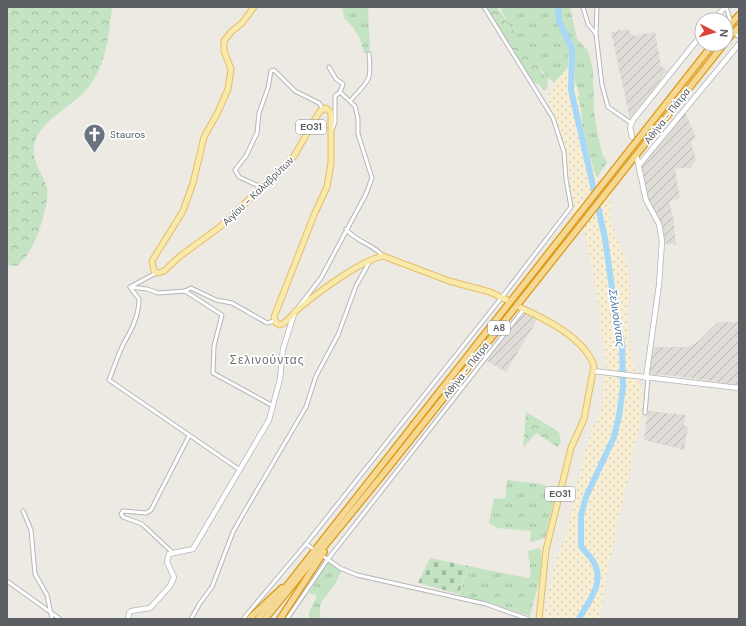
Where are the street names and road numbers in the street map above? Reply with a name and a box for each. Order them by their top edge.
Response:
street label: Αθήνα - Πάτρα [641,85,693,147]
road number: ΕΟ31 [296,120,326,134]
street label: Αιγίου - Καλαβρύτων [220,154,296,228]
road number: Α8 [488,321,510,335]
street label: Αθήνα - Πάτρα [440,339,492,401]
road number: ΕΟ31 [545,487,575,501]

